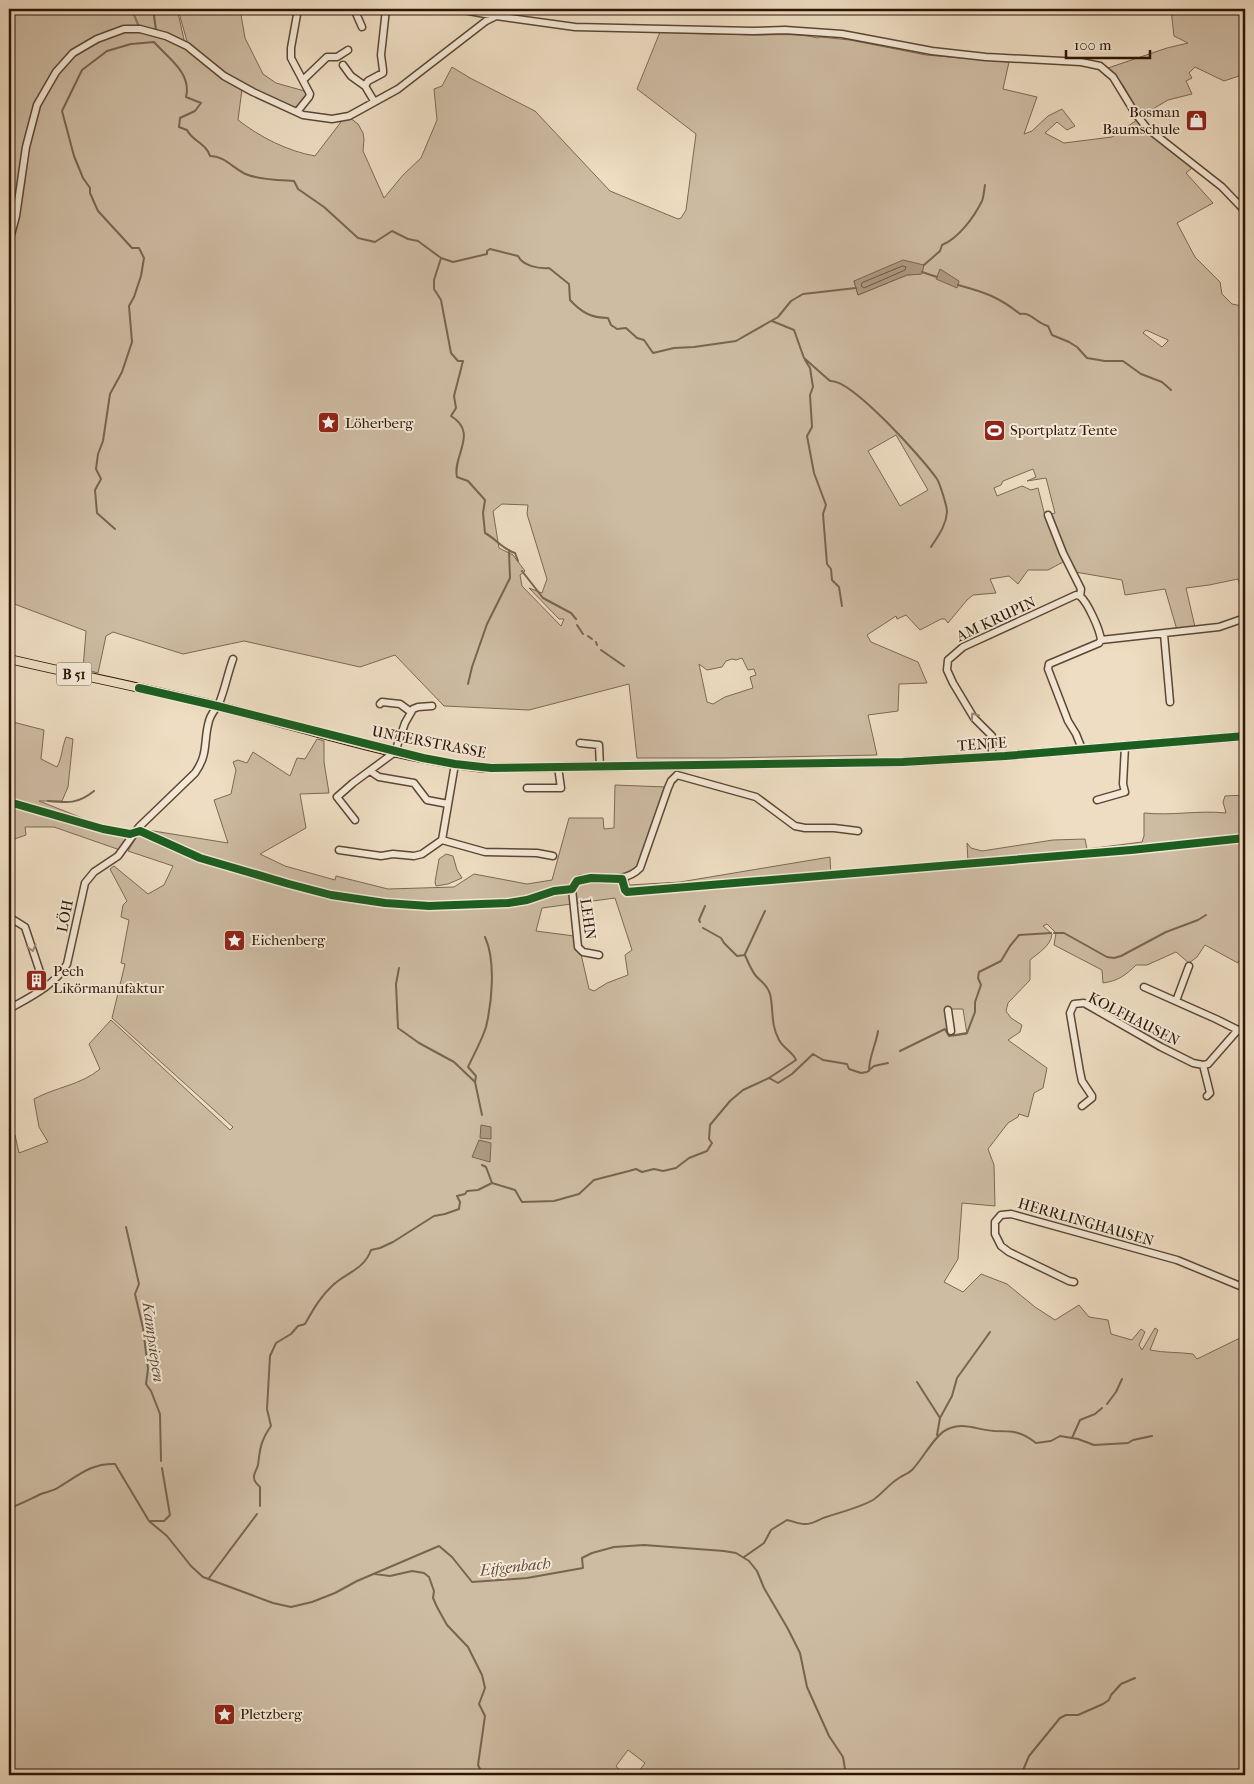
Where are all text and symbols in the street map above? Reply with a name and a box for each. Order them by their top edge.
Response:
scale bar [1066,28,1150,60]
text: 100 m [1074,36,1112,54]
place label: Bosman Baumschule [1102,103,1181,138]
shop icon: Bosman Baumschule [1184,109,1208,133]
place icon: Löherberg [317,411,341,435]
place label: Löherberg [345,414,414,432]
sports icon: Sportplatz Tente [982,418,1006,442]
place label: Sportplatz Tente [1010,421,1118,439]
street label: AM KRUPIN [952,592,1039,646]
road number: B 51 [56,662,92,686]
one-way arrow [971,712,980,722]
street label: UNTERSTRASSE [370,722,488,762]
street label: TENTE [956,733,1008,755]
street label: LEHN [576,897,600,941]
street label: LÖH [53,898,77,934]
place icon: Eichenberg [223,928,247,952]
place label: Eichenberg [251,931,326,949]
one-way arrow [27,943,37,951]
place label: Pech Likörmanufaktur [53,962,165,997]
building icon: Pech Likörmanufaktur [25,968,49,992]
street label: KOLFHAUSEN [1085,988,1183,1050]
street label: HERRLINGHAUSEN [1016,1194,1157,1250]
water label: Kampsiepen [138,1300,169,1383]
water label: Eifgenbach [478,1553,552,1580]
place icon: Pletzberg [212,1702,236,1726]
place label: Pletzberg [240,1705,303,1723]

